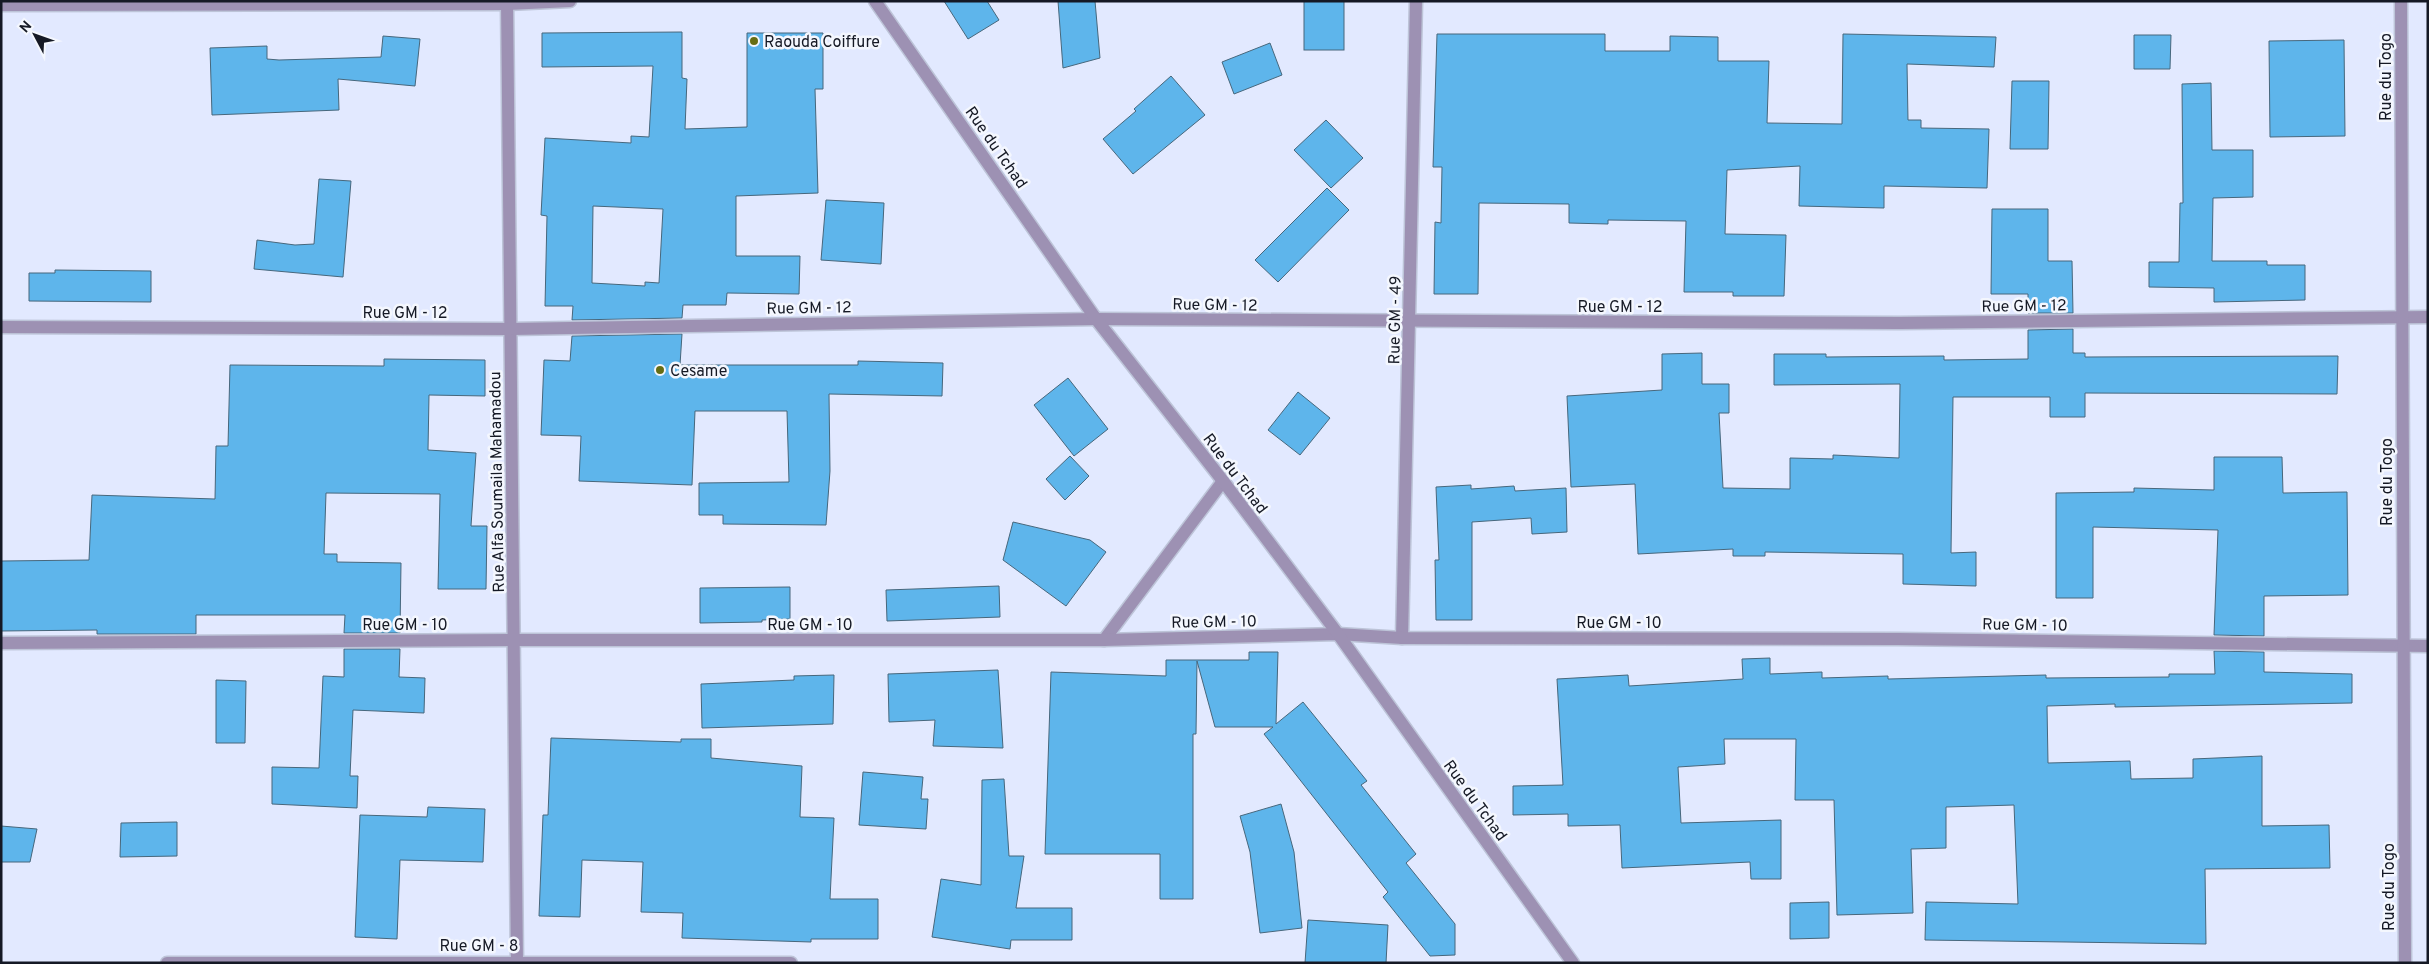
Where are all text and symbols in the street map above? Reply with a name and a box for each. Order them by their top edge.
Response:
north arrow [10,10,60,60]
text: N [17,18,36,37]
place label: Raouda Coiffure [764,33,880,53]
street label: Rue du Togo [2377,33,2397,121]
marker: Raouda Coiffure [748,35,760,47]
street label: Rue du Tchad [960,103,1031,193]
street label: Rue GM - 49 [1385,275,1407,365]
street label: Rue GM - 12 [1172,295,1258,317]
street label: Rue GM - 12 [1981,296,2067,318]
street label: Rue GM - 12 [766,298,852,320]
street label: Rue GM - 12 [1577,298,1663,318]
street label: Rue GM - 12 [362,304,448,324]
place label: Cesame [670,362,727,382]
marker: Cesame [654,364,666,376]
street label: Rue Alfa Soumaila Mahamadou [486,371,510,593]
street label: Rue du Tchad [1198,430,1271,518]
street label: Rue du Togo [2378,438,2398,526]
street label: Rue GM - 10 [1171,612,1257,634]
street label: Rue GM - 10 [1576,614,1662,634]
street label: Rue GM - 10 [1982,615,2068,637]
street label: Rue GM - 10 [362,616,448,636]
street label: Rue GM - 10 [767,616,853,636]
street label: Rue du Tchad [1438,757,1511,846]
street label: Rue du Togo [2380,843,2400,931]
street label: Rue GM - 8 [439,937,519,957]

